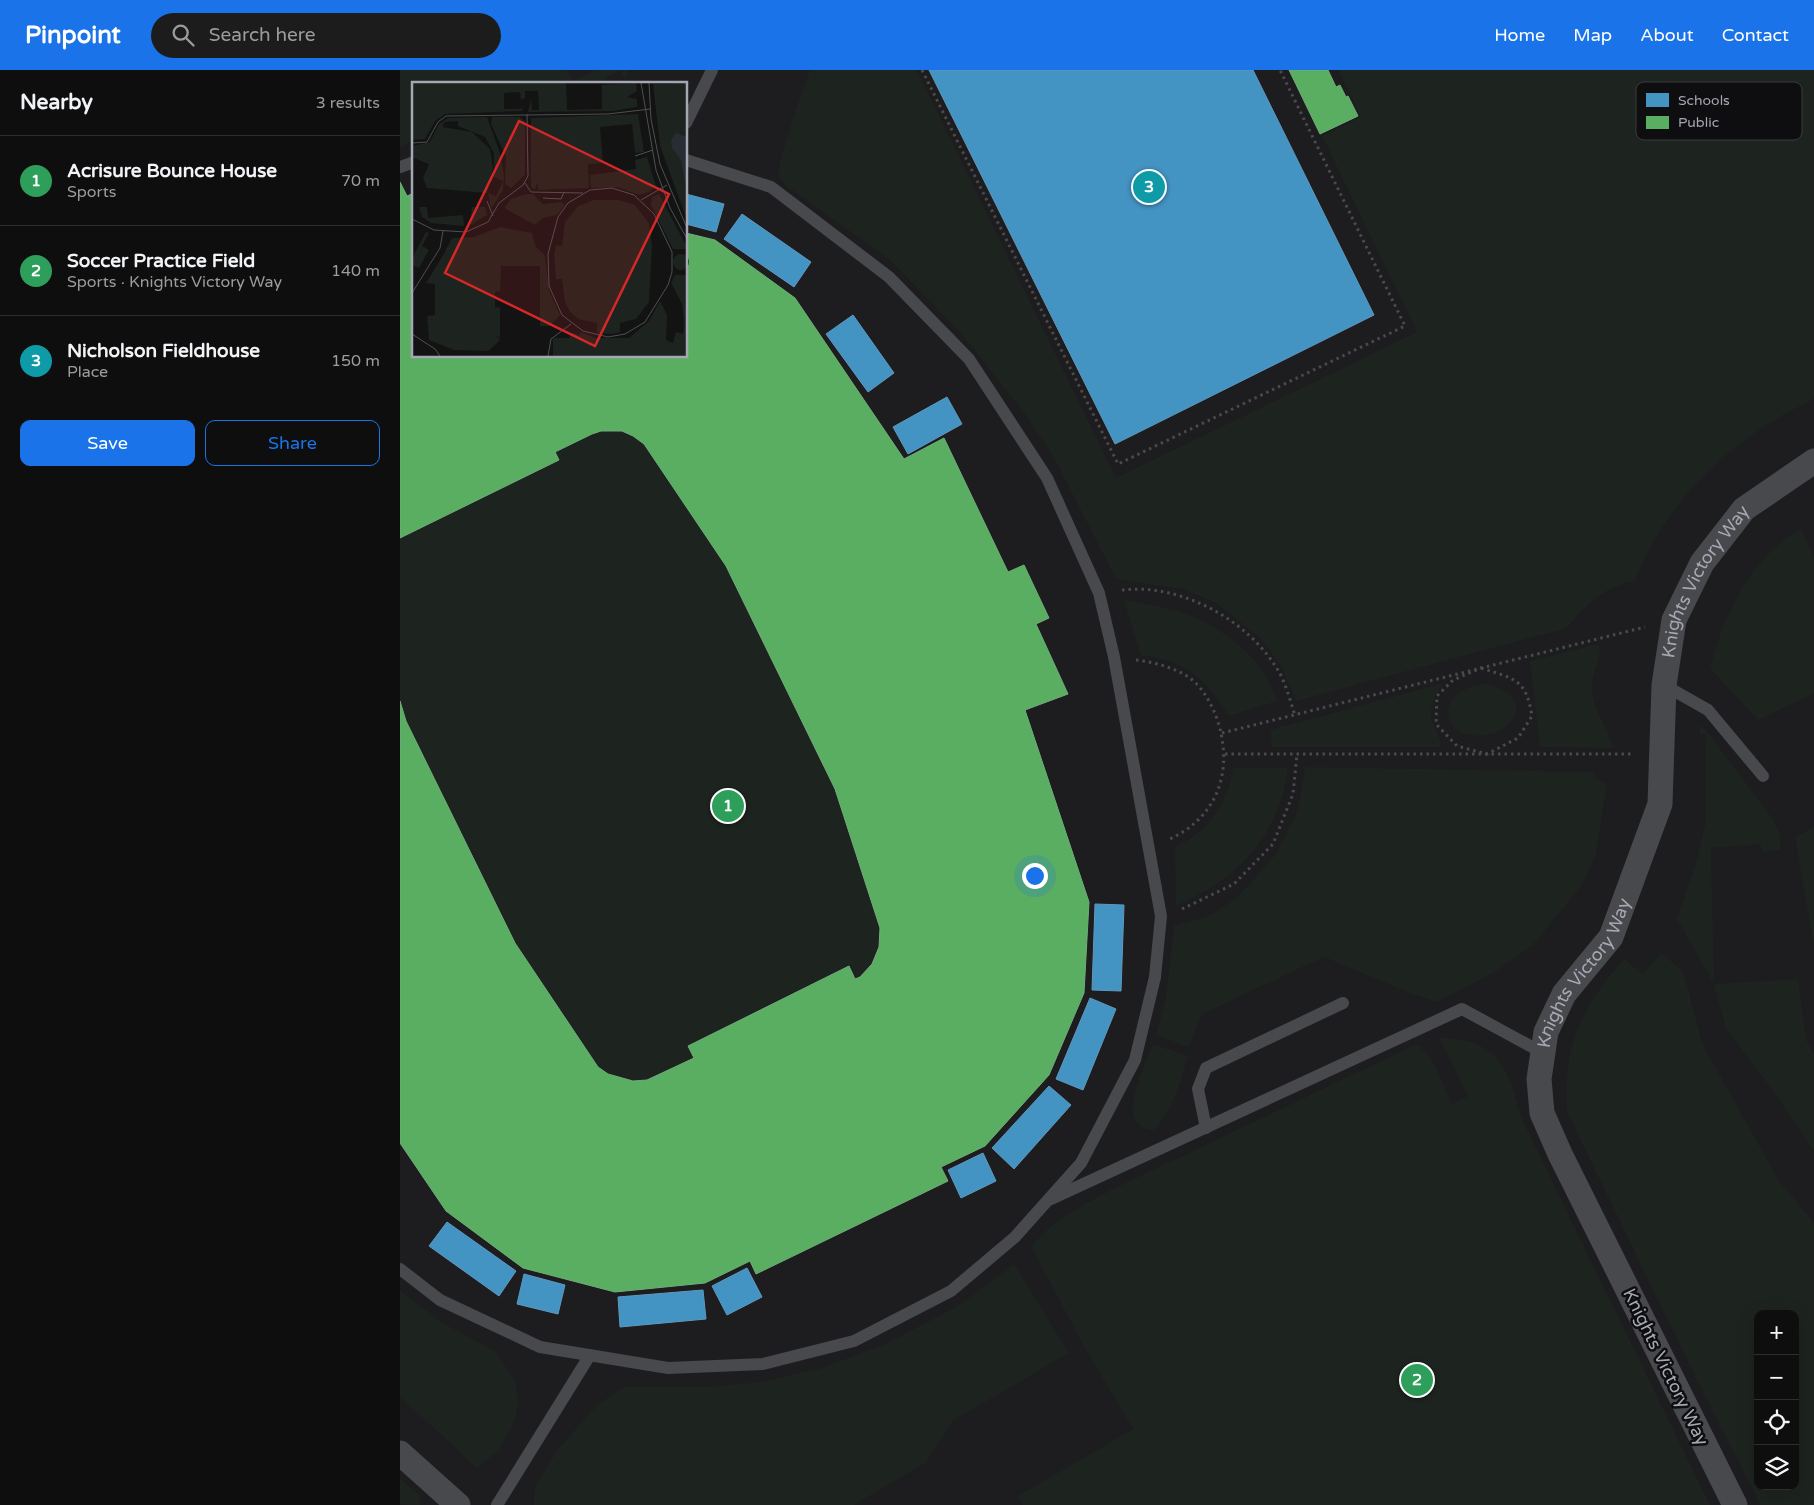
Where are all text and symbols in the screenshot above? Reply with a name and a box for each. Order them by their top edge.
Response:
search box [151,13,501,58]
text: Pinpoint [25,21,121,50]
icon: search [169,21,197,49]
text: Search here [209,24,316,46]
text: Home [1494,24,1545,46]
text: Map [1573,24,1612,46]
text: About [1640,24,1694,46]
text: Contact [1722,24,1789,46]
inset map [412,82,688,358]
legend [1636,82,1802,140]
text: Nearby [20,90,93,115]
text: Schools [1678,92,1730,109]
text: 3 results [316,93,380,113]
text: Public [1678,114,1719,131]
text: Acrisure Bounce House [67,160,277,182]
pin: 3 [1133,168,1165,206]
text: 1 [31,171,41,191]
text: 70 m [341,171,380,191]
text: Sports [67,182,116,202]
text: Soccer Practice Field [67,250,255,272]
text: 2 [31,261,41,281]
text: 140 m [331,261,380,281]
text: Sports · Knights Victory Way [67,272,282,292]
text: Nicholson Fieldhouse [67,340,260,362]
text: 3 [31,351,41,371]
text: 150 m [331,351,380,371]
text: Place [67,362,108,382]
button: Save [20,420,195,466]
button: Share [205,420,380,466]
street label: Knights Victory Way [1657,500,1754,660]
pin: 1 [712,787,744,825]
your location [1022,863,1048,889]
street label: Knights Victory Way [1533,895,1635,1049]
street label: Knights Victory Way [1618,1285,1714,1450]
map controls [1754,1310,1799,1490]
button: + [1754,1310,1799,1355]
button: − [1754,1355,1799,1400]
pin: 2 [1401,1361,1433,1399]
button: locate [1754,1400,1799,1445]
button: layers [1754,1445,1799,1490]

